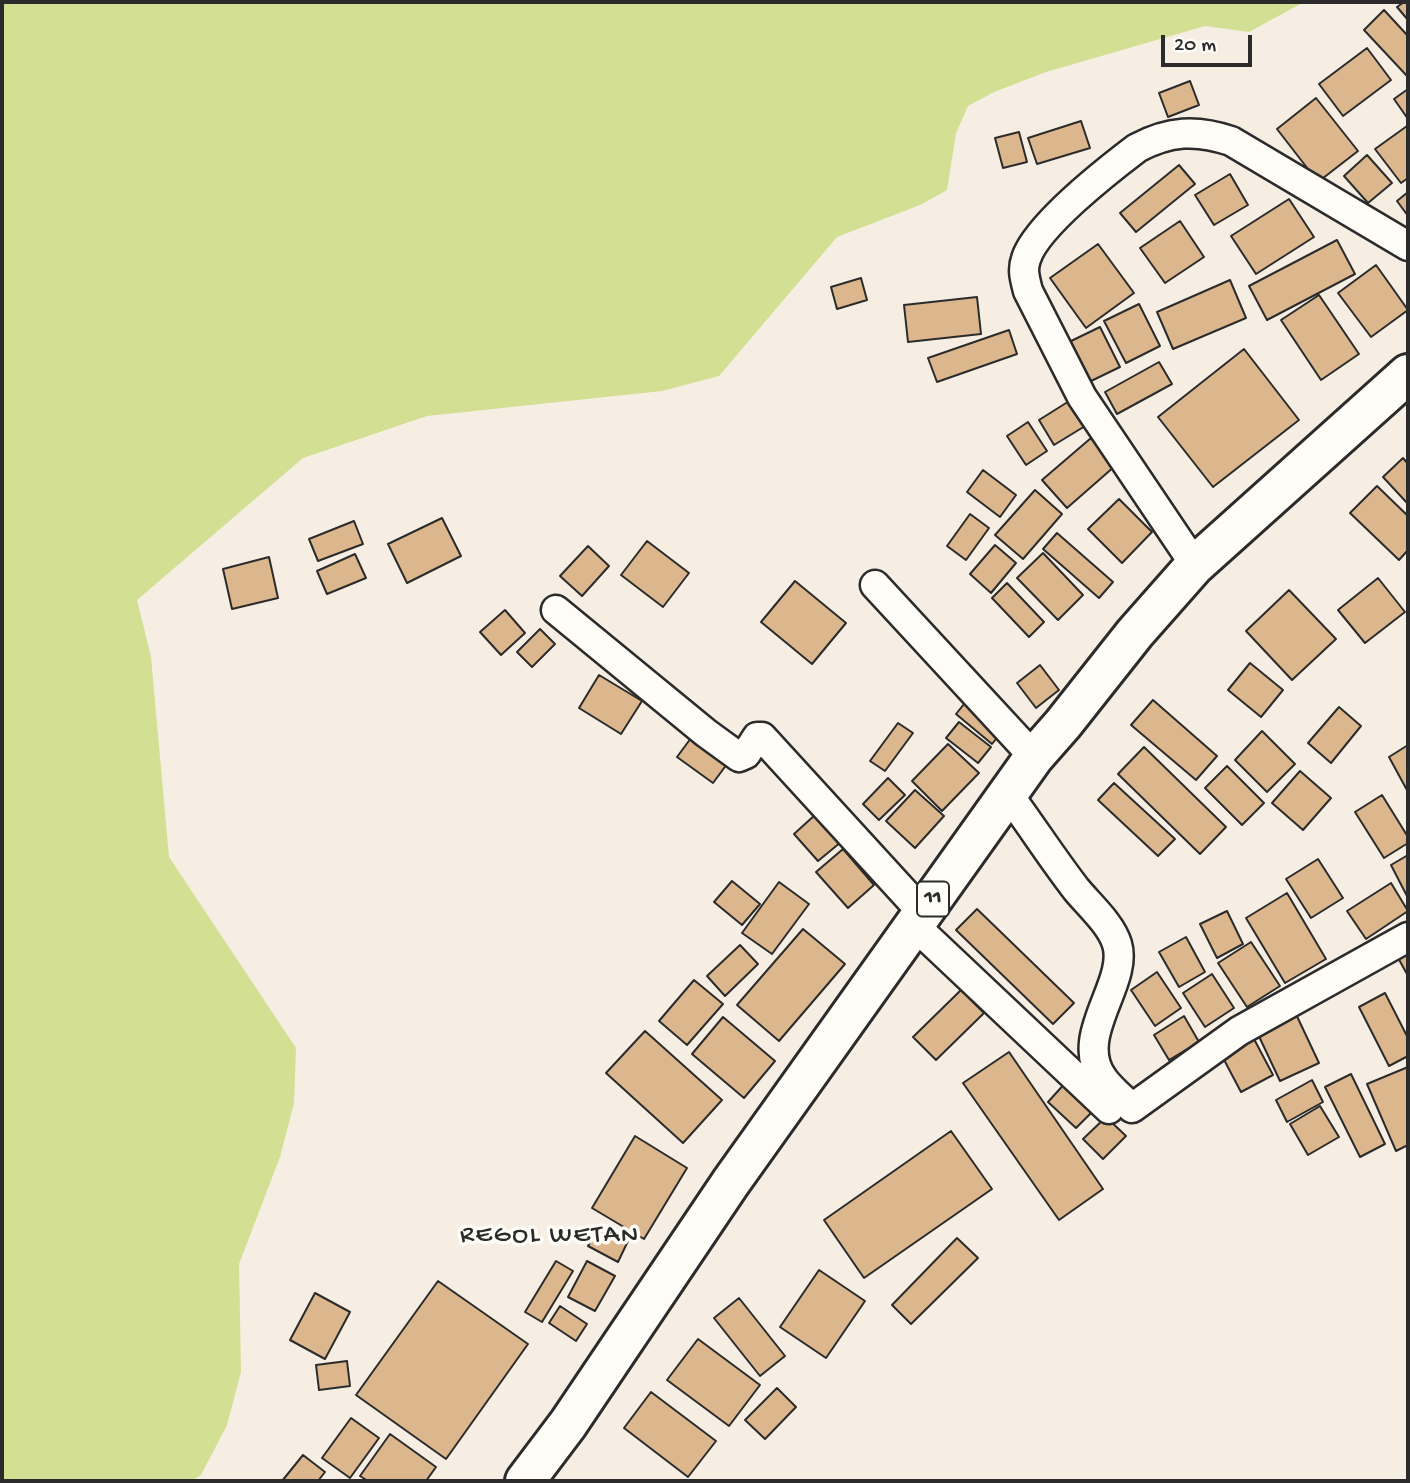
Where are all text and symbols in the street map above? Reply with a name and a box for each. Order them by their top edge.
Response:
scale bar [1165,21,1256,65]
text: 20 m [1174,34,1216,59]
road number: 11 [917,881,949,916]
district label: REGOL WETAN [461,1221,639,1253]

